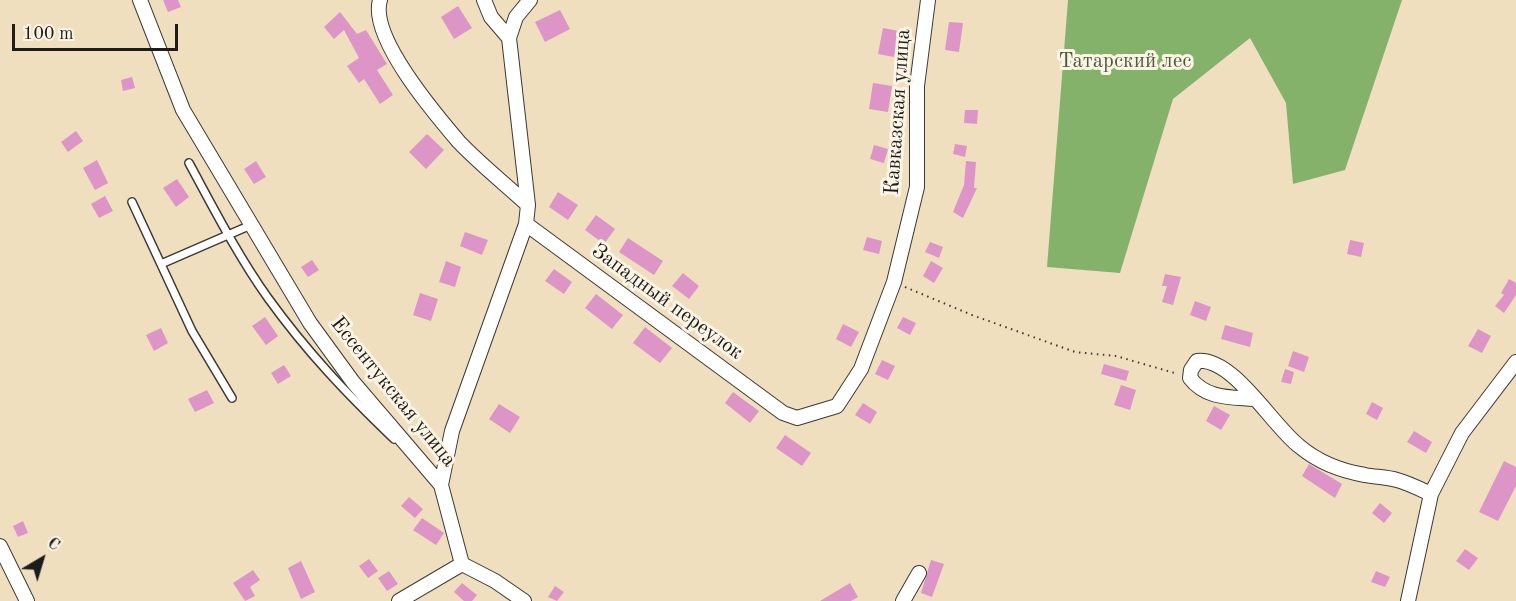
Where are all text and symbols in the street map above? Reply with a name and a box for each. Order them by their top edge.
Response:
scale bar [15,12,182,50]
text: 100 m [23,25,74,43]
street label: Кавказская улица [880,28,916,196]
park label: Татарский лес [1058,48,1192,74]
street label: Западный переулок [586,238,748,366]
street label: Ессентукская улица [325,312,461,472]
north arrow [12,529,72,589]
text: С [44,535,62,554]

